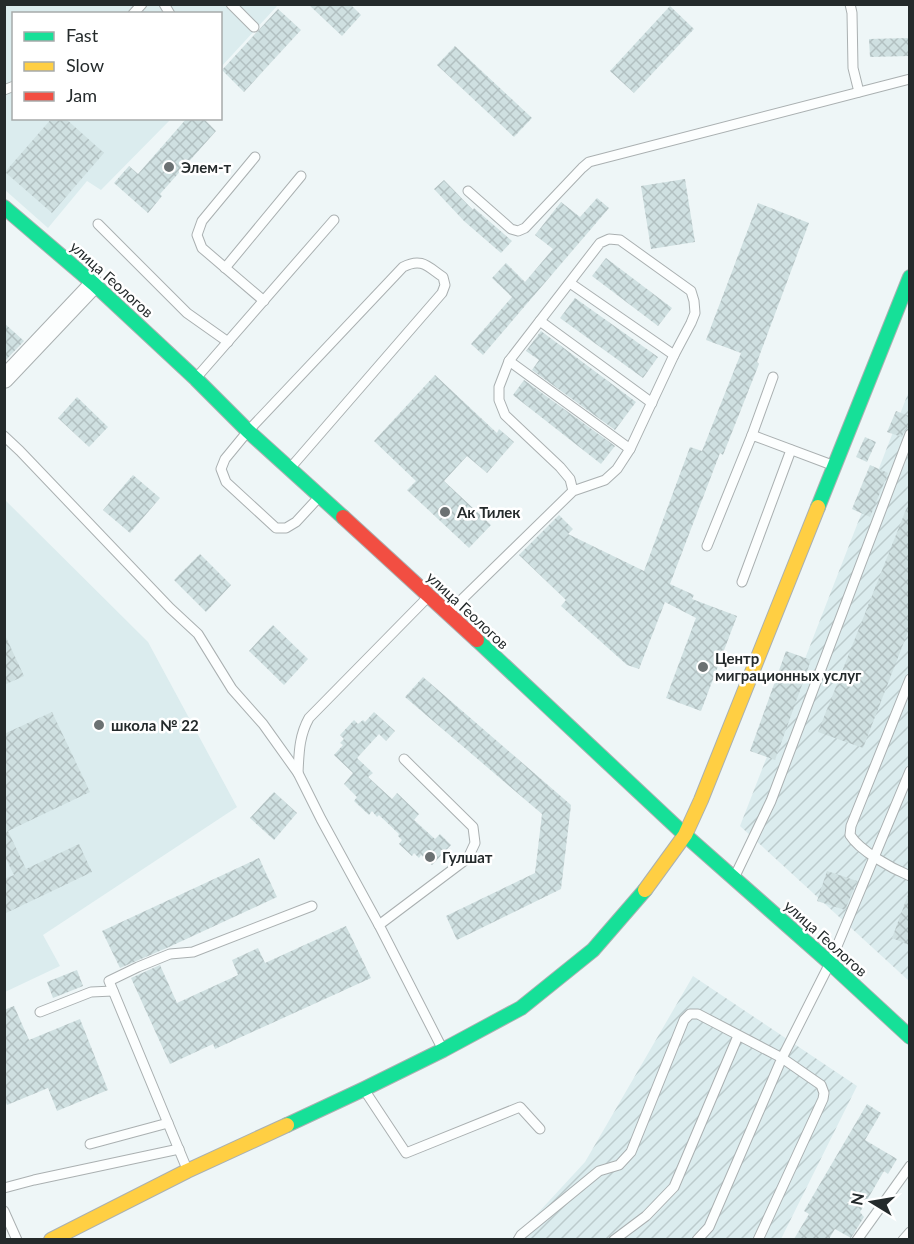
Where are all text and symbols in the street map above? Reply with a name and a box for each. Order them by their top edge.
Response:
legend [12,12,222,120]
text: Fast [66,24,99,46]
text: Slow [66,54,104,76]
text: Jam [66,84,97,106]
place label: Элем-т [181,158,231,176]
marker: Элем-т [162,160,176,174]
street label: улица Геологов [67,237,157,321]
place label: Ак Тилек [456,503,521,521]
marker: Ак Тилек [438,505,452,519]
street label: улица Геологов [423,567,513,653]
place label: Центр миграционных услуг [715,649,862,684]
marker: Центр миграционных услуг [696,660,710,674]
place label: школа № 22 [111,716,199,734]
marker: школа № 22 [92,718,106,732]
place label: Гулшат [442,848,493,866]
marker: Гулшат [423,850,437,864]
street label: улица Геологов [781,896,871,980]
north arrow [842,1172,902,1232]
text: N [846,1191,867,1207]

